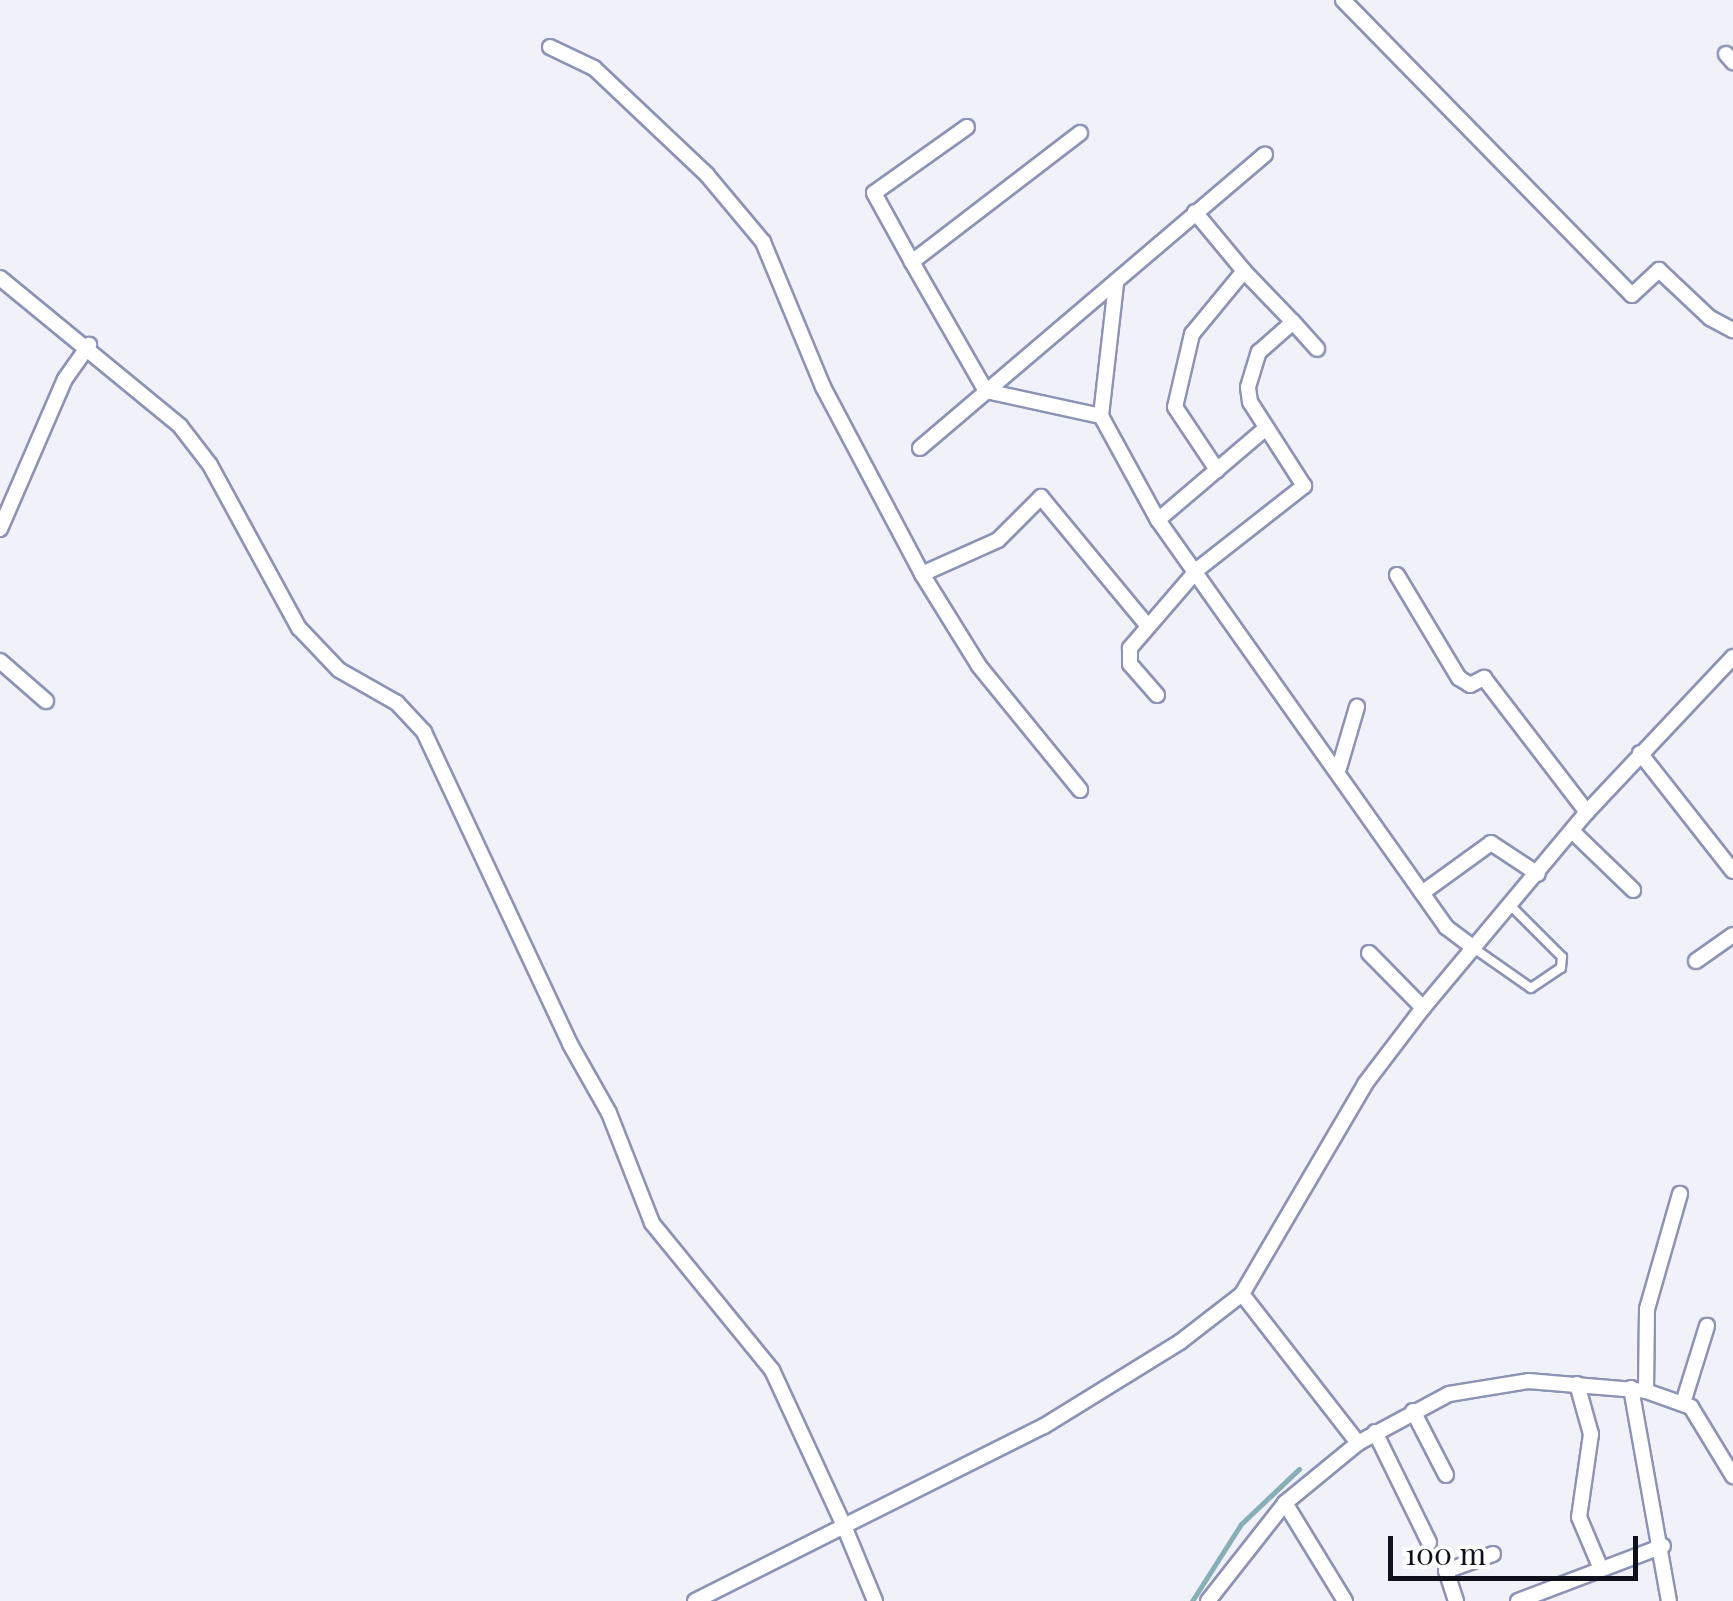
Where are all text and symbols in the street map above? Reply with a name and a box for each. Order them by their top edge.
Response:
scale bar [1393,1516,1643,1578]
text: 100 m [1405,1533,1486,1573]

